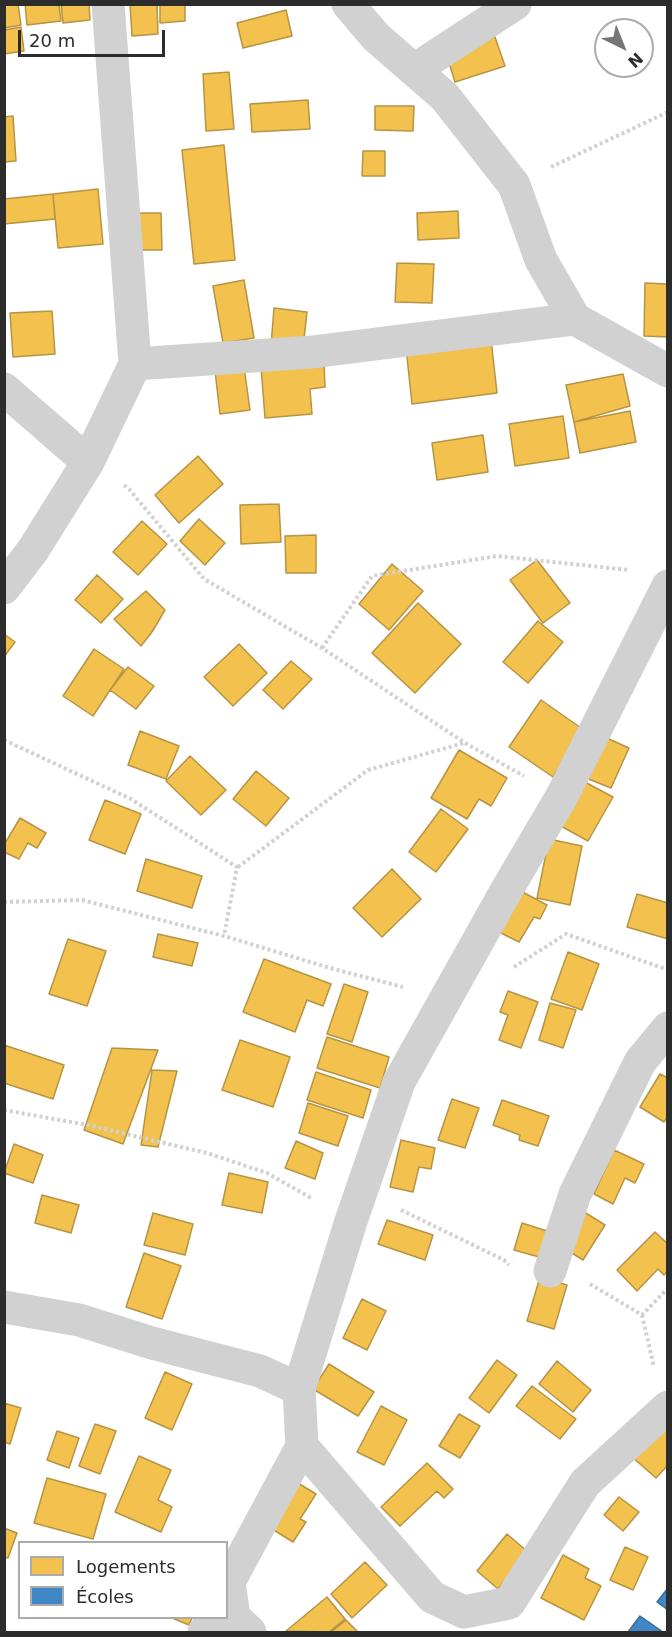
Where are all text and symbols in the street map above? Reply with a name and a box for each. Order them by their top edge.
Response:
scale bar [21,18,168,56]
north arrow [594,18,654,78]
text: 20 m [29,30,75,51]
text: N [624,49,647,72]
legend [18,1541,228,1619]
text: Logements [76,1556,176,1577]
text: Écoles [76,1586,134,1607]

